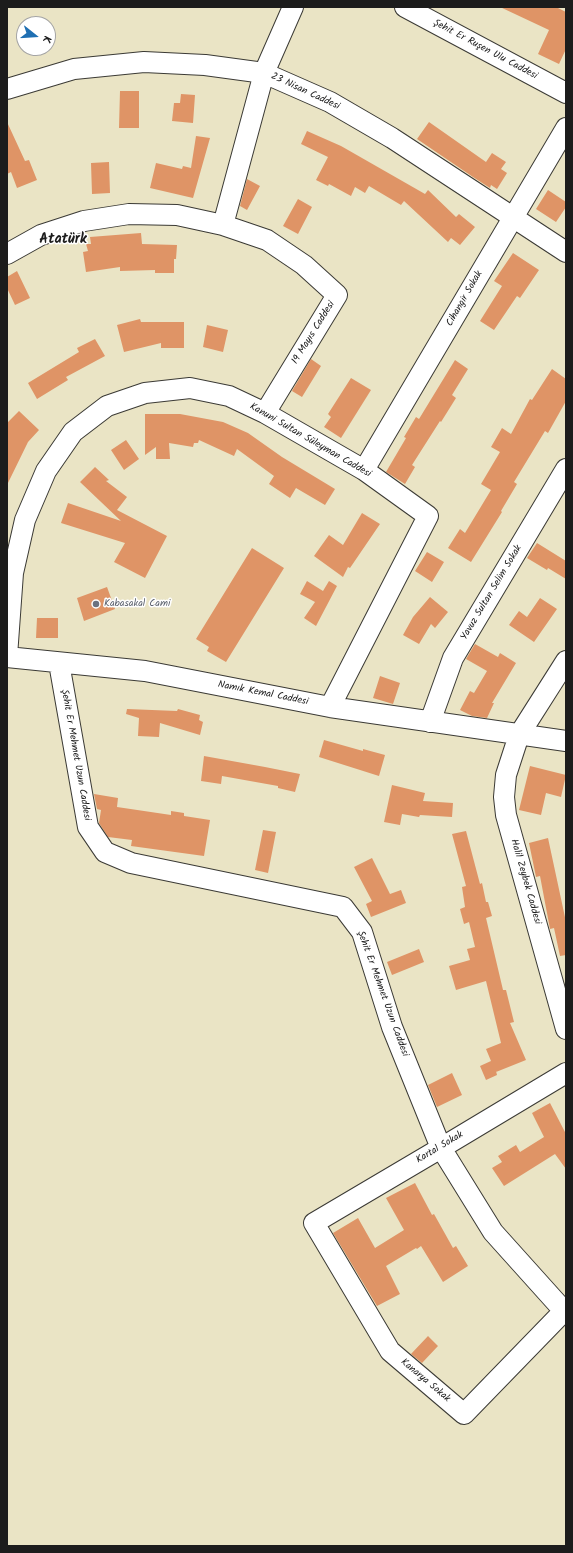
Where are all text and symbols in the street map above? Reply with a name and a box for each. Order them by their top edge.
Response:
north arrow [16,16,56,56]
street label: Şehit Er Ruşen Ulu Caddesi [431,17,539,83]
text: K [37,33,56,45]
street label: 23 Nisan Caddesi [269,71,341,113]
district label: Atatürk [39,233,87,249]
street label: Cihangir Sokak [444,269,486,329]
street label: 19 Mayıs Caddesi [290,299,338,367]
street label: Kanuni Sultan Süleyman Caddesi [247,401,373,481]
street label: Yavuz Sultan Selim Sokak [459,543,525,643]
place label: Kabasakal Cami [104,598,170,610]
marker: Kabasakal Cami [91,599,101,609]
street label: Namık Kemal Caddesi [217,679,309,709]
street label: Şehit Er Mehmet Uzun Caddesi [58,688,92,822]
street label: Halil Zeybek Caddesi [507,838,543,926]
street label: Şehit Er Mehmet Uzun Caddesi [354,929,410,1059]
street label: Kartal Sokak [414,1129,466,1167]
street label: Kanarya Sokak [398,1357,452,1405]

